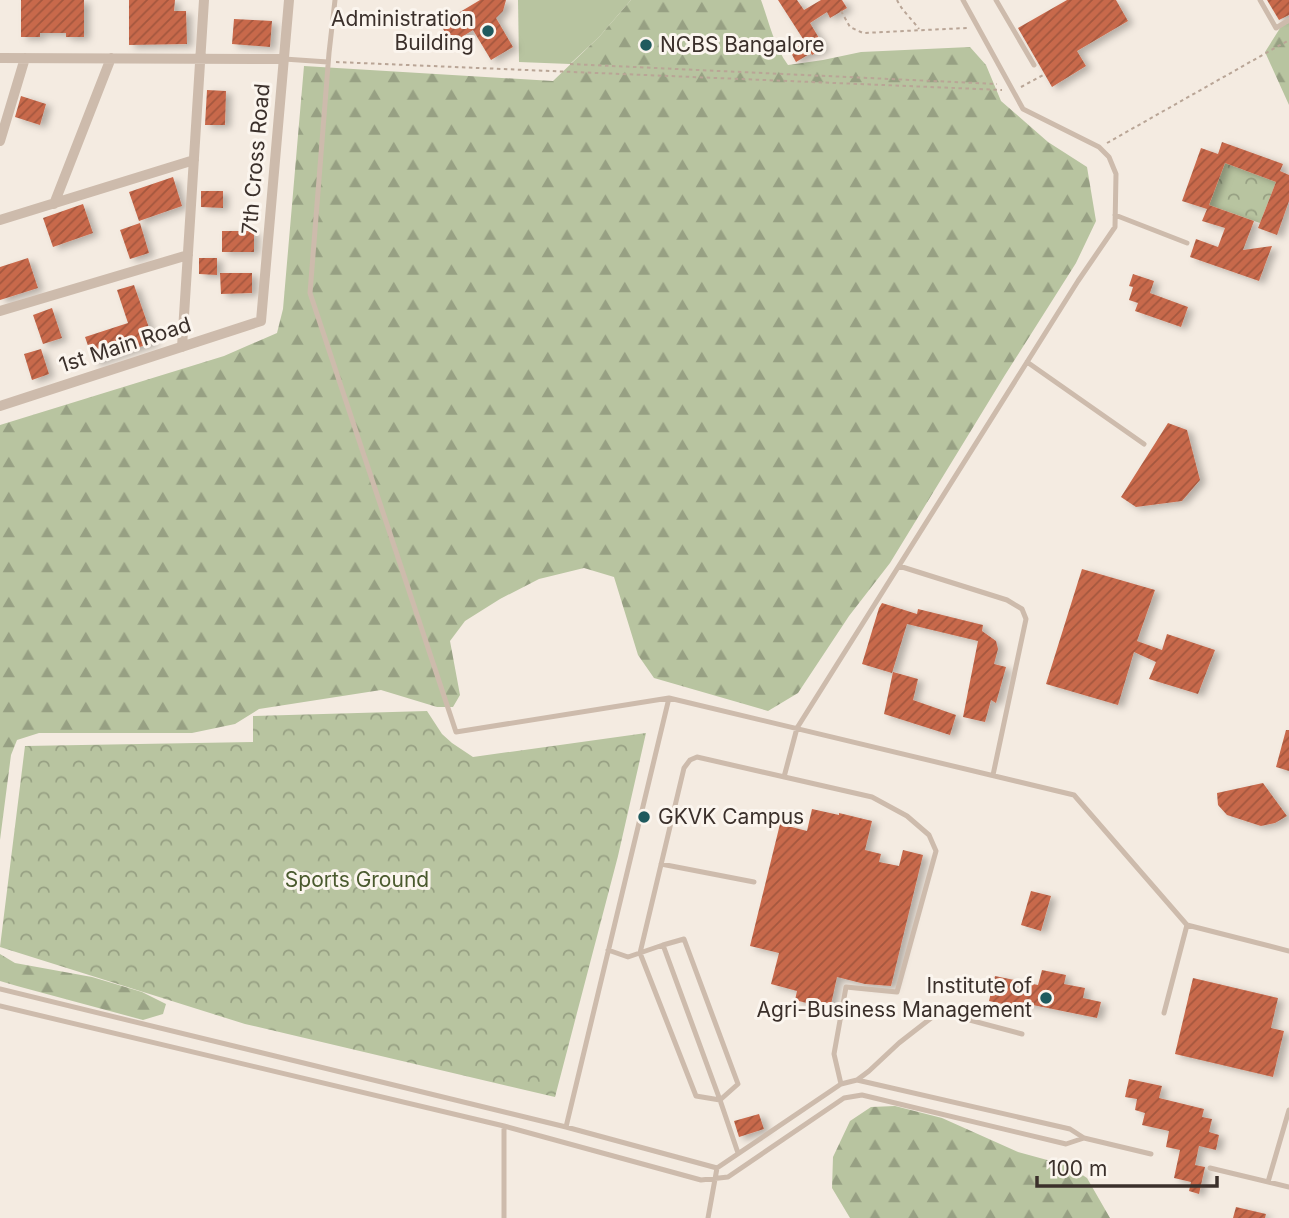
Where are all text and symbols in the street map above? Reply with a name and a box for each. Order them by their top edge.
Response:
place label: Administration Building [331,6,474,55]
marker: Administration Building [480,23,496,39]
place label: NCBS Bangalore [660,32,824,57]
marker: NCBS Bangalore [638,37,654,53]
street label: 7th Cross Road [236,83,275,235]
street label: 1st Main Road [56,311,194,378]
place label: GKVK Campus [658,804,804,829]
marker: GKVK Campus [636,809,652,825]
park label: Sports Ground [285,867,429,892]
place label: Institute of Agri-Business Management [757,973,1032,1022]
marker: Institute of Agri-Business Management [1038,990,1054,1006]
scale bar [1037,1144,1217,1188]
text: 100 m [1048,1156,1107,1181]

